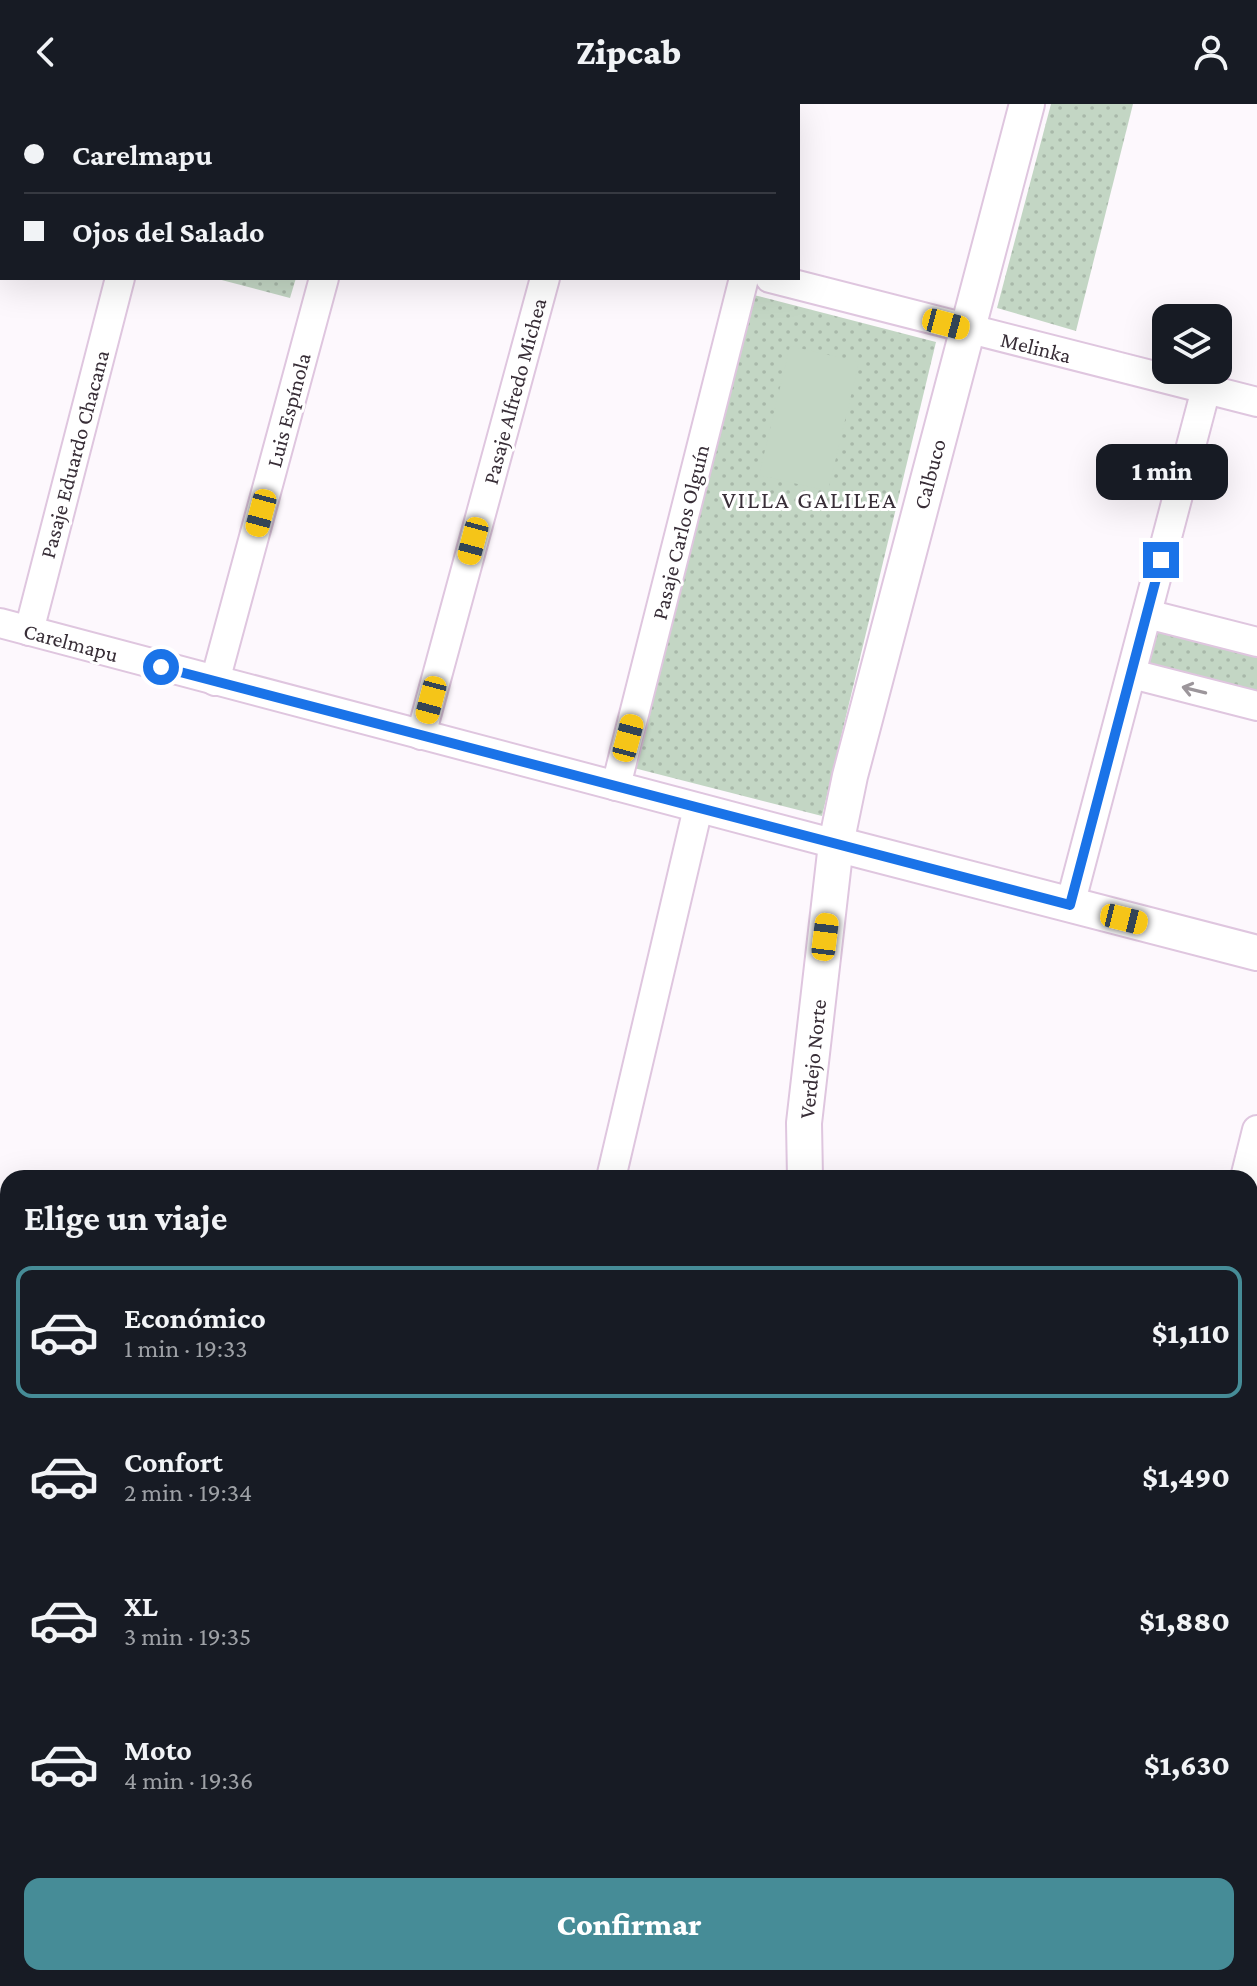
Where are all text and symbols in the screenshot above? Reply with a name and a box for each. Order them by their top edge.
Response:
icon: back [24,30,68,74]
icon: person [1189,30,1233,74]
text: Zipcab [576,32,681,72]
text: Carelmapu [72,138,212,171]
text: Ojos del Salado [72,215,265,248]
street label: Pasaje Alfredo Michea [478,295,551,487]
map controls [1152,304,1232,384]
button: layers [1152,304,1232,384]
car [920,306,972,342]
street label: Melinka [998,327,1074,368]
street label: Pasaje Eduardo Chacana [35,347,114,561]
street label: Luis Espínola [261,350,316,470]
street label: Calbuco [908,436,951,512]
street label: Pasaje Carlos Olguín [647,442,714,622]
callout: 1 min [1095,444,1227,500]
text: 1 min [1132,457,1192,486]
district label: VILLA GALILEA [722,486,898,513]
car [243,487,279,539]
car [455,515,491,567]
route end [1143,542,1179,578]
street label: Carelmapu [21,618,121,667]
route start [143,649,179,685]
car [413,674,449,726]
one-way arrow [1182,682,1208,697]
car [610,712,646,764]
car [1098,902,1150,936]
car [810,912,840,962]
street label: Verdejo Norte [794,998,831,1120]
text: Elige un viaje [24,1198,227,1238]
icon: car [28,1296,100,1368]
text: Económico [124,1301,266,1334]
text: $1,110 [1152,1316,1230,1349]
text: 1 min · 19:33 [124,1334,248,1363]
icon: car [28,1440,100,1512]
text: Confort [124,1445,223,1478]
text: $1,490 [1142,1460,1230,1493]
text: 2 min · 19:34 [124,1478,252,1507]
icon: car [28,1584,100,1656]
text: XL [124,1589,158,1622]
text: $1,880 [1139,1604,1230,1637]
text: 3 min · 19:35 [124,1622,251,1651]
icon: car [28,1728,100,1800]
text: Moto [124,1733,192,1766]
text: $1,630 [1144,1748,1230,1781]
text: 4 min · 19:36 [124,1766,253,1795]
button: Confirmar [24,1878,1234,1970]

